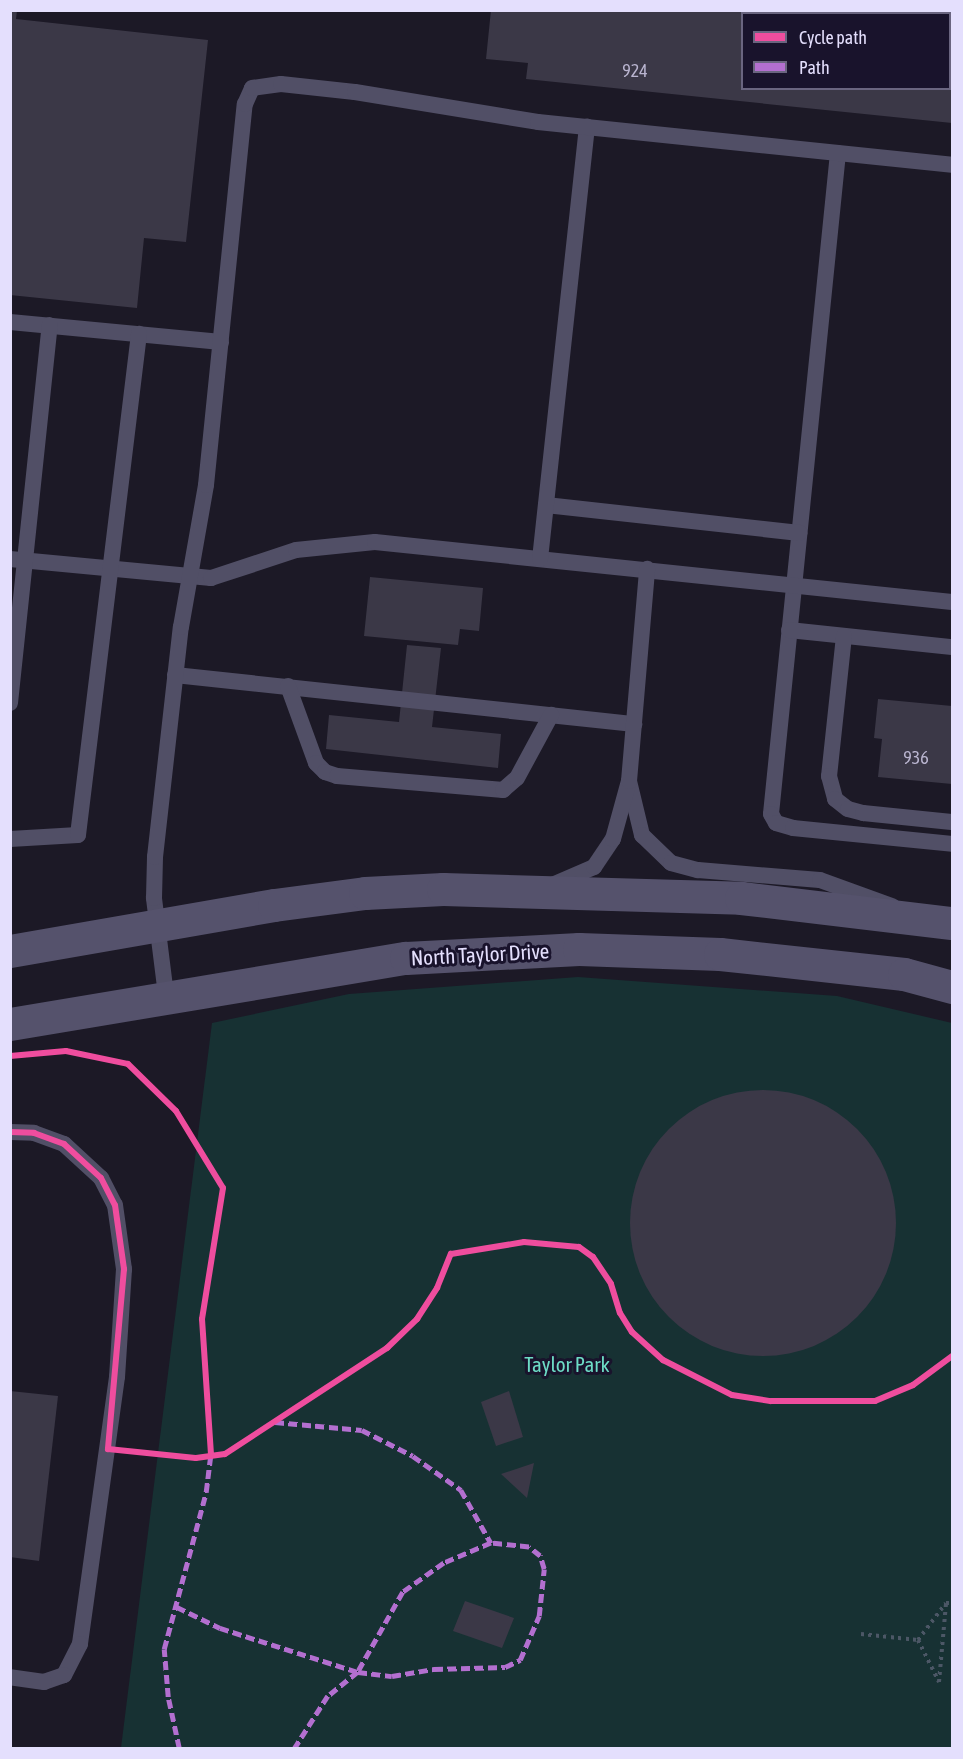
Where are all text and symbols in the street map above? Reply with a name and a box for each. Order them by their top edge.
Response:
legend [741,12,951,90]
text: Cycle path [799,27,867,48]
text: Path [799,57,830,78]
house number: 924 [622,60,648,82]
house number: 936 [903,747,929,769]
street label: North Taylor Drive [410,938,550,970]
park label: Taylor Park [524,1351,610,1377]

